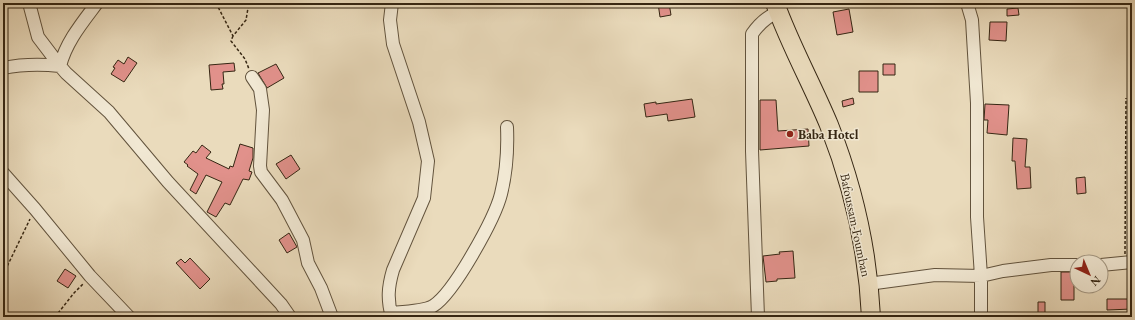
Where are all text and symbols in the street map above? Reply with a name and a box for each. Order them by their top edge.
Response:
place label: Baba Hotel [798,126,859,143]
marker: Baba Hotel [785,129,795,139]
street label: Bafoussam-Foumban [836,172,875,279]
north arrow [1069,254,1109,294]
text: N [1088,273,1104,289]

